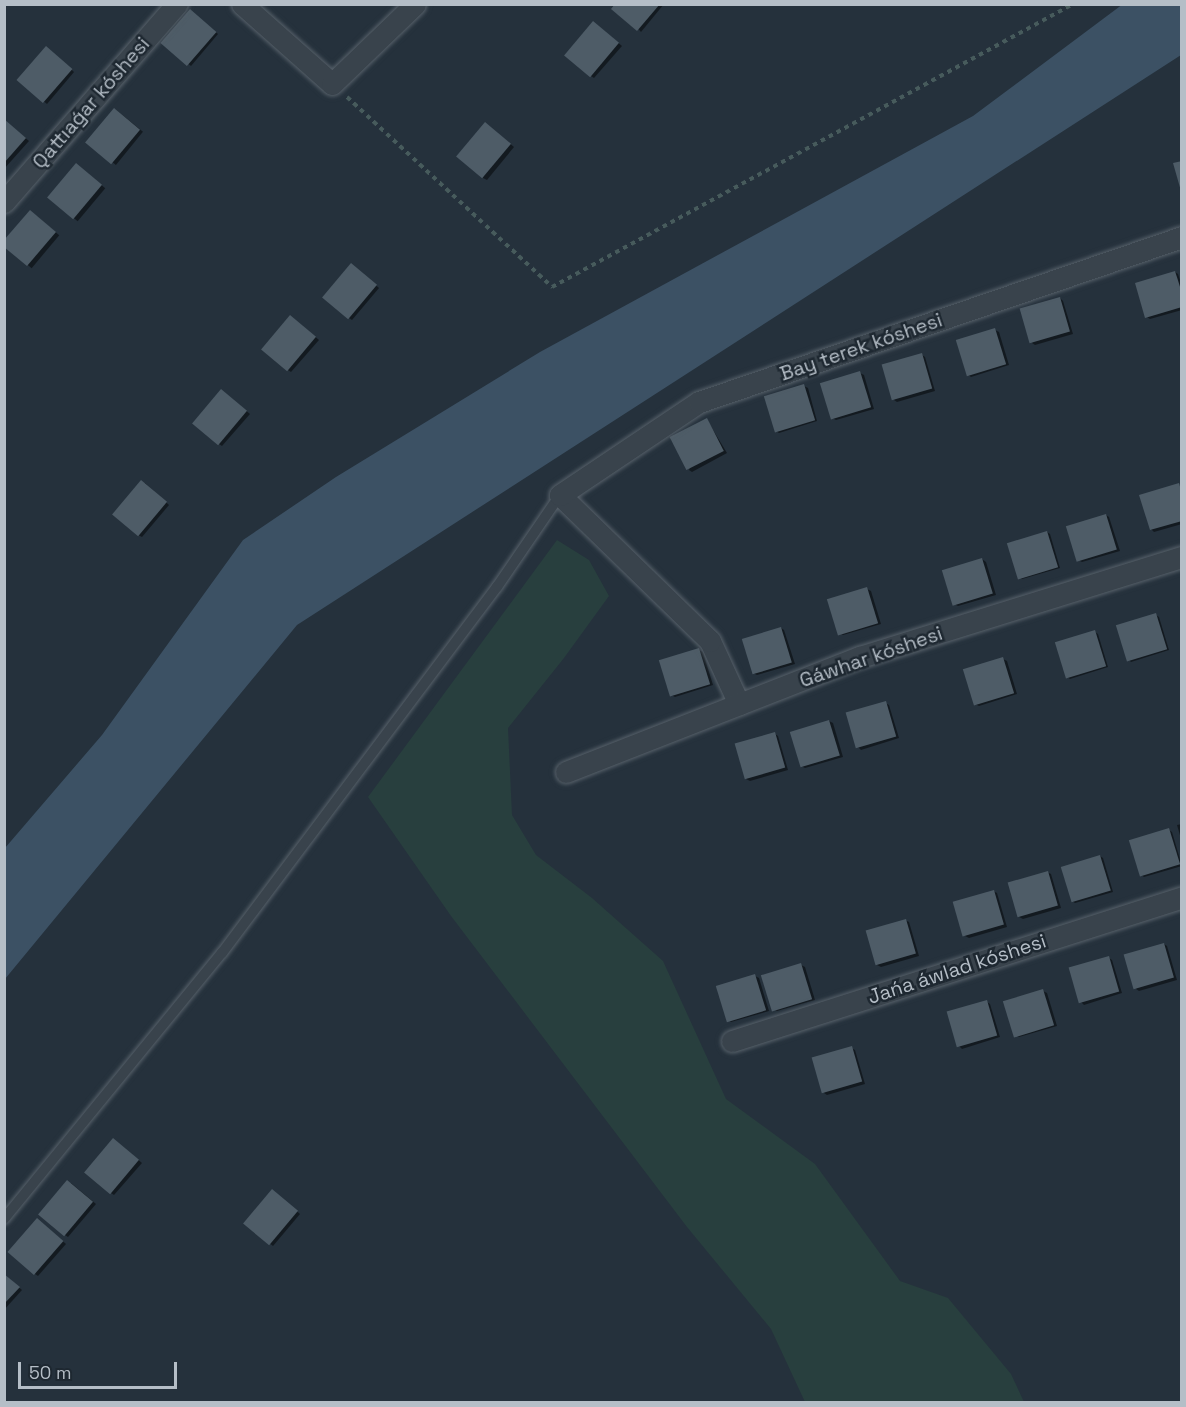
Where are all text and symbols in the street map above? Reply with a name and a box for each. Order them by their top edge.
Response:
street label: Qattıaǵar kóshesi [27,32,155,174]
street label: Bay terek kóshesi [777,308,945,386]
street label: Gáwhar kóshesi [796,621,946,693]
street label: Jańa áwlad kóshesi [865,929,1049,1009]
scale bar [21,1350,180,1388]
text: 50 m [29,1361,71,1384]

